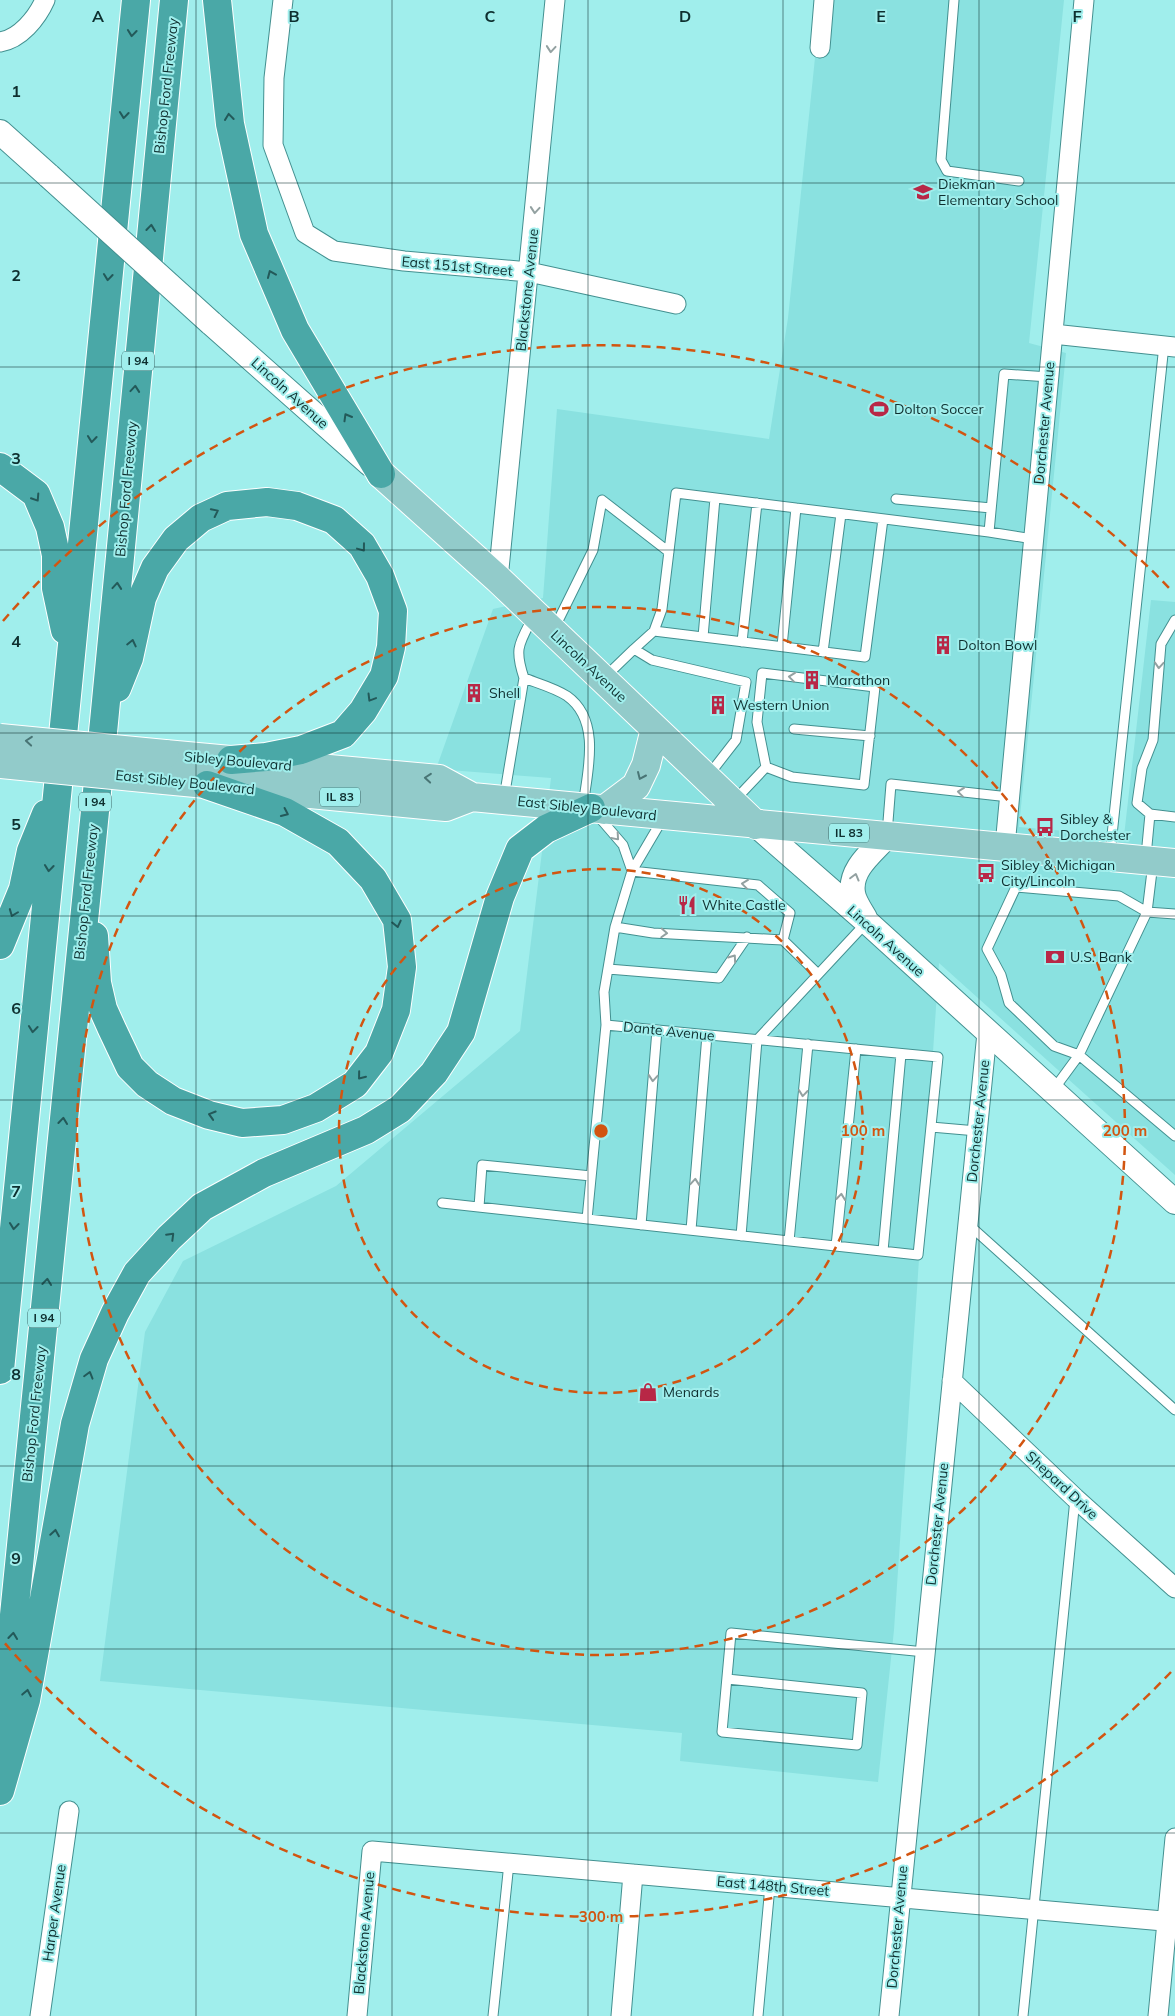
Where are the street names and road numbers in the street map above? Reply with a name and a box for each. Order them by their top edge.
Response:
street label: Bishop Ford Freeway [150,17,182,155]
street label: Blackstone Avenue [512,228,542,352]
street label: East 151st Street [401,252,513,280]
road number: I 94 [122,352,154,371]
street label: Lincoln Avenue [248,354,332,432]
street label: Dorchester Avenue [1030,361,1058,485]
street label: Bishop Ford Freeway [111,420,141,558]
street label: Lincoln Avenue [547,626,631,706]
street label: Sibley Boulevard [183,747,293,775]
street label: East Sibley Boulevard [114,766,256,798]
road number: IL 83 [320,788,360,806]
road number: I 94 [79,792,111,812]
street label: East Sibley Boulevard [516,792,658,824]
street label: Bishop Ford Freeway [70,823,102,961]
road number: IL 83 [829,824,869,842]
street label: Lincoln Avenue [844,902,928,980]
street label: Dante Avenue [622,1017,716,1045]
street label: Dorchester Avenue [963,1059,993,1183]
road number: I 94 [28,1309,60,1328]
street label: Bishop Ford Freeway [18,1345,50,1483]
street label: Shepard Drive [1022,1447,1102,1523]
street label: Dorchester Avenue [922,1462,952,1586]
street label: Harper Avenue [38,1863,70,1963]
street label: Dorchester Avenue [883,1865,911,1989]
street label: Blackstone Avenue [350,1871,378,1995]
street label: East 148th Street [716,1872,830,1900]

